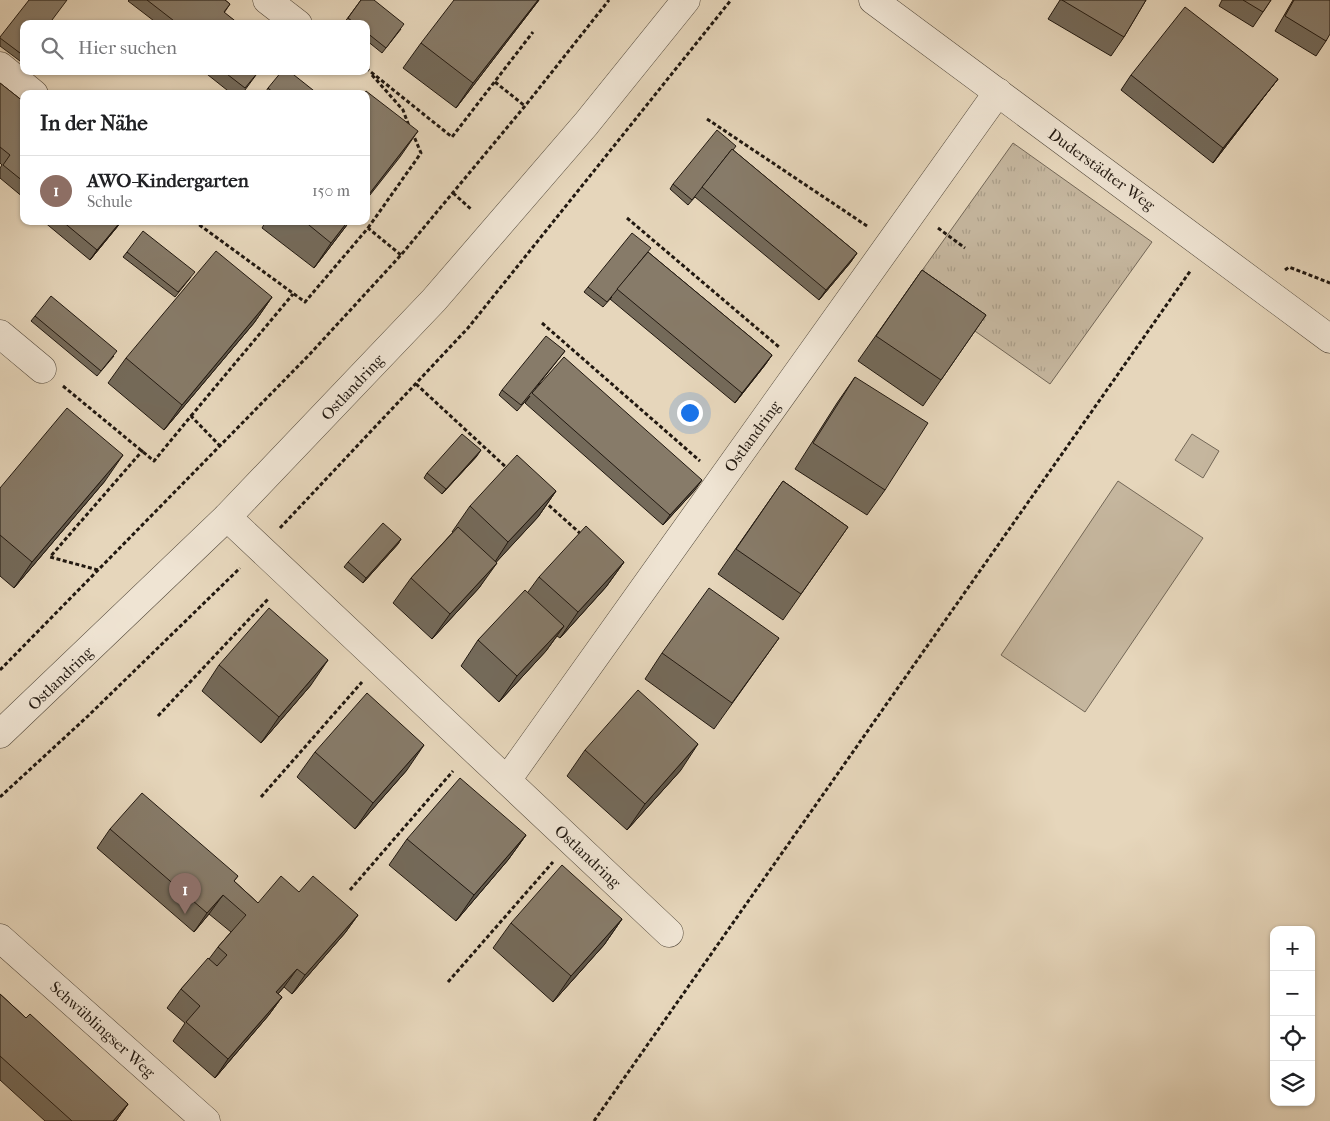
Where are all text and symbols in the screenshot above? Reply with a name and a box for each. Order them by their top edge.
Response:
search box [20,20,370,75]
icon: search [38,34,66,62]
text: Hier suchen [78,37,177,59]
text: In der Nähe [40,111,148,135]
street label: Duderstädter Weg [1045,124,1159,215]
text: AWO-Kindergarten [87,170,249,192]
text: 1 [53,181,59,200]
text: 150 m [312,181,350,200]
text: Schule [87,192,132,211]
street label: Ostlandring [317,350,388,424]
street label: Ostlandring [720,397,785,476]
your location [677,400,703,426]
street label: Ostlandring [24,642,97,714]
street label: Ostlandring [551,821,625,892]
pin: 1 [169,873,201,914]
map controls [1270,926,1315,1106]
button: + [1270,926,1315,971]
button: − [1270,971,1315,1016]
street label: Schwüblingser Weg [46,977,160,1082]
button: locate [1270,1016,1315,1061]
button: layers [1270,1061,1315,1106]

